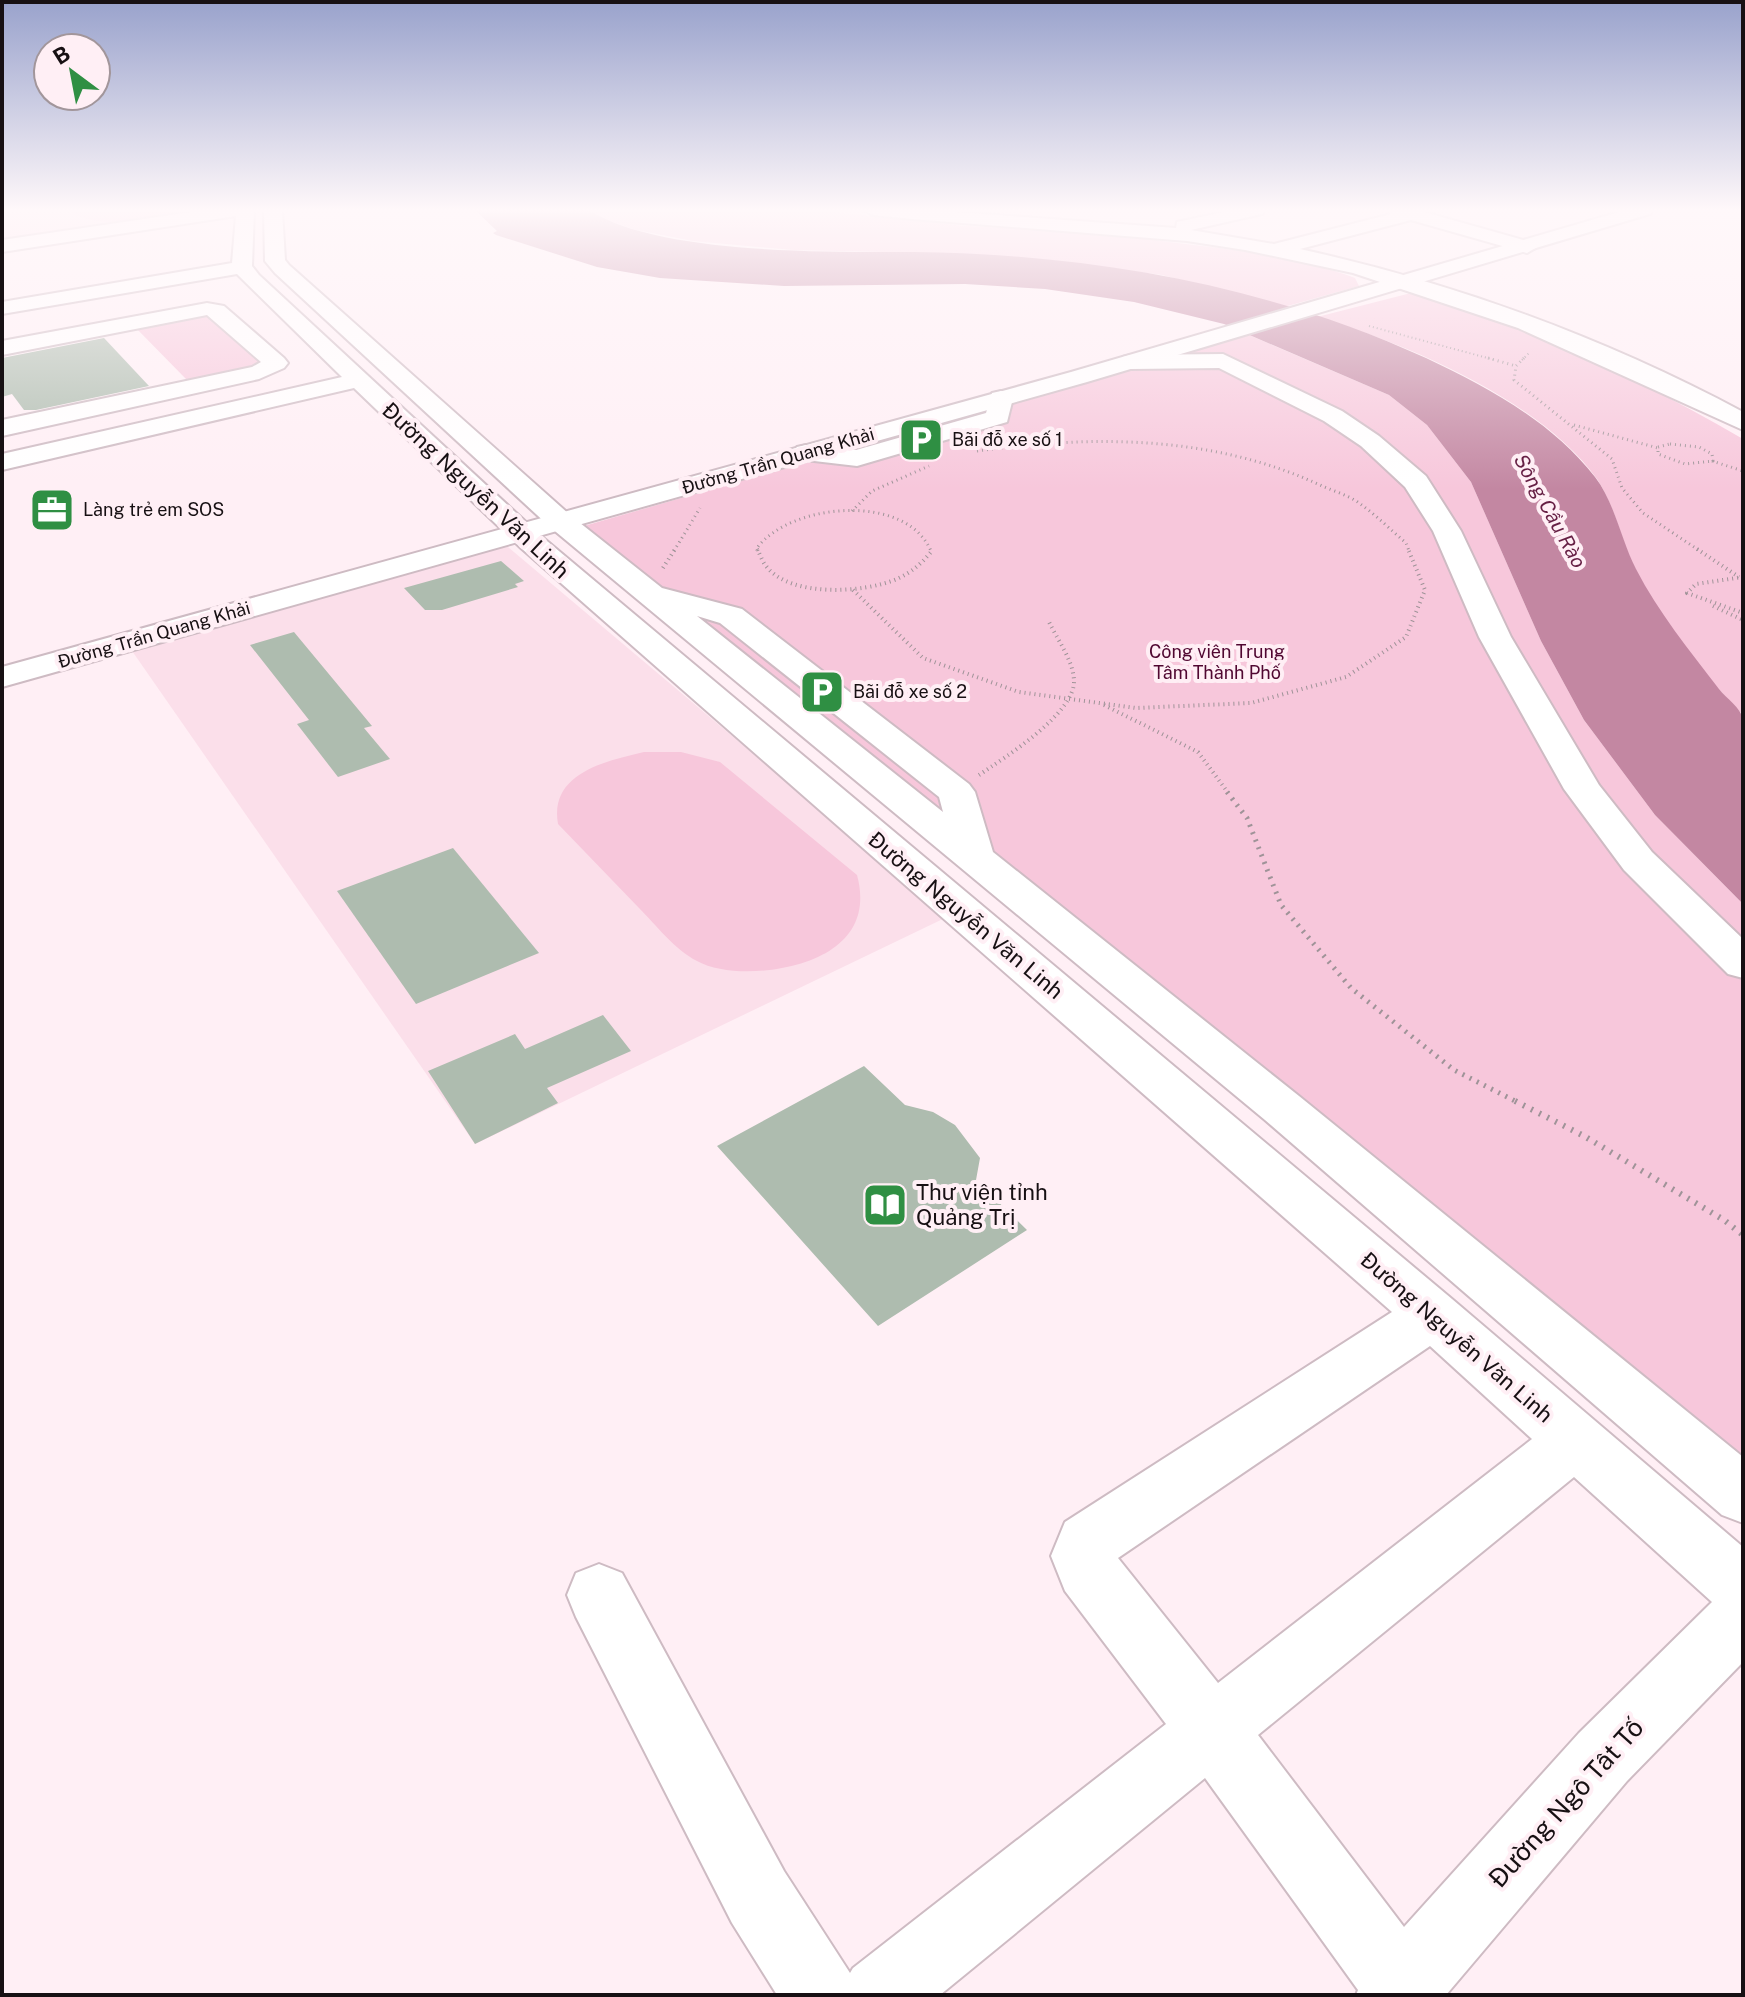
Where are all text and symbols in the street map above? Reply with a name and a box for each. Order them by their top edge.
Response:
north arrow [32,32,112,112]
text: B [48,40,75,70]
street label: Đường Nguyễn Văn Linh [377,397,575,583]
parking icon: Bãi đỗ xe số 1 [897,416,945,464]
street label: Đường Trần Quang Khải [679,423,877,498]
place label: Bãi đỗ xe số 1 [952,429,1063,450]
water label: Sông Cầu Rào [1509,450,1591,572]
office icon: Làng trẻ em SOS [28,486,76,534]
place label: Làng trẻ em SOS [83,499,224,520]
street label: Đường Trần Quang Khải [55,597,253,672]
park label: Công viên Trung Tâm Thành Phố [1149,641,1285,683]
parking icon: Bãi đỗ xe số 2 [798,668,846,716]
place label: Bãi đỗ xe số 2 [853,681,967,702]
street label: Đường Nguyễn Văn Linh [863,826,1069,1004]
place label: Thư viện tỉnh Quảng Trị [916,1179,1048,1230]
library icon: Thư viện tỉnh Quảng Trị [861,1181,909,1229]
street label: Đường Nguyễn Văn Linh [1356,1246,1558,1428]
street label: Đường Ngô Tât Tố [1482,1712,1650,1893]

